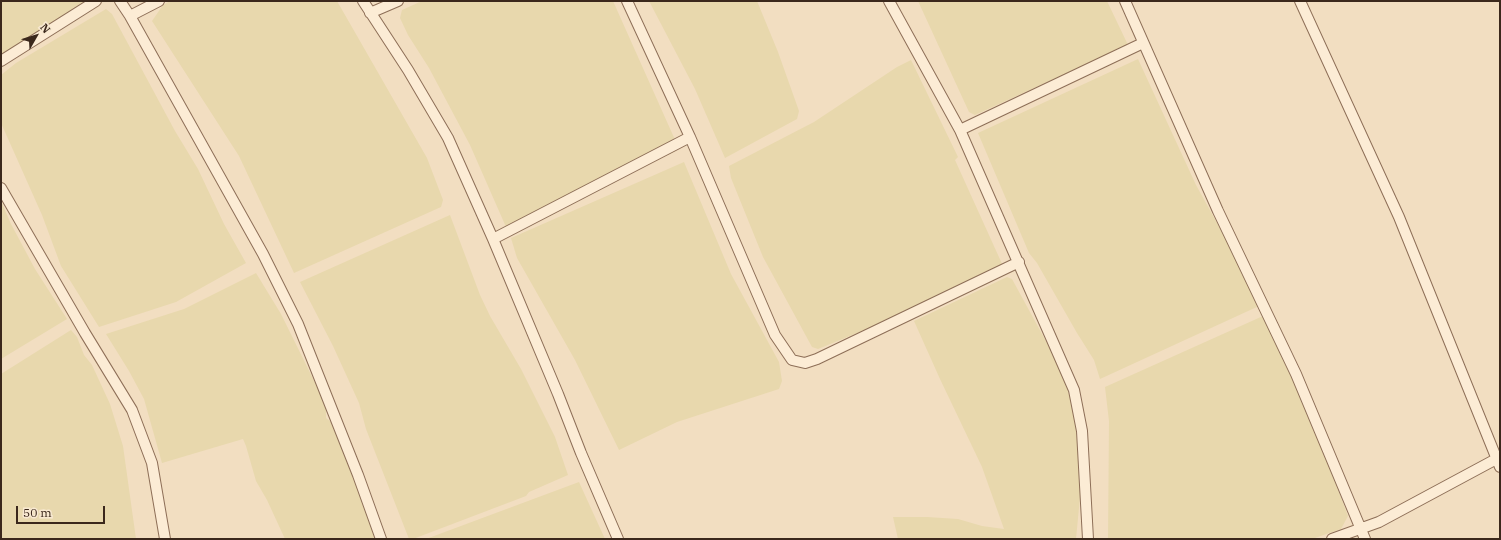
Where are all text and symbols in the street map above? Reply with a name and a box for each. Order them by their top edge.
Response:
north arrow [16,16,56,56]
text: N [37,21,53,36]
scale bar [18,498,107,524]
text: 50 m [23,505,52,520]

